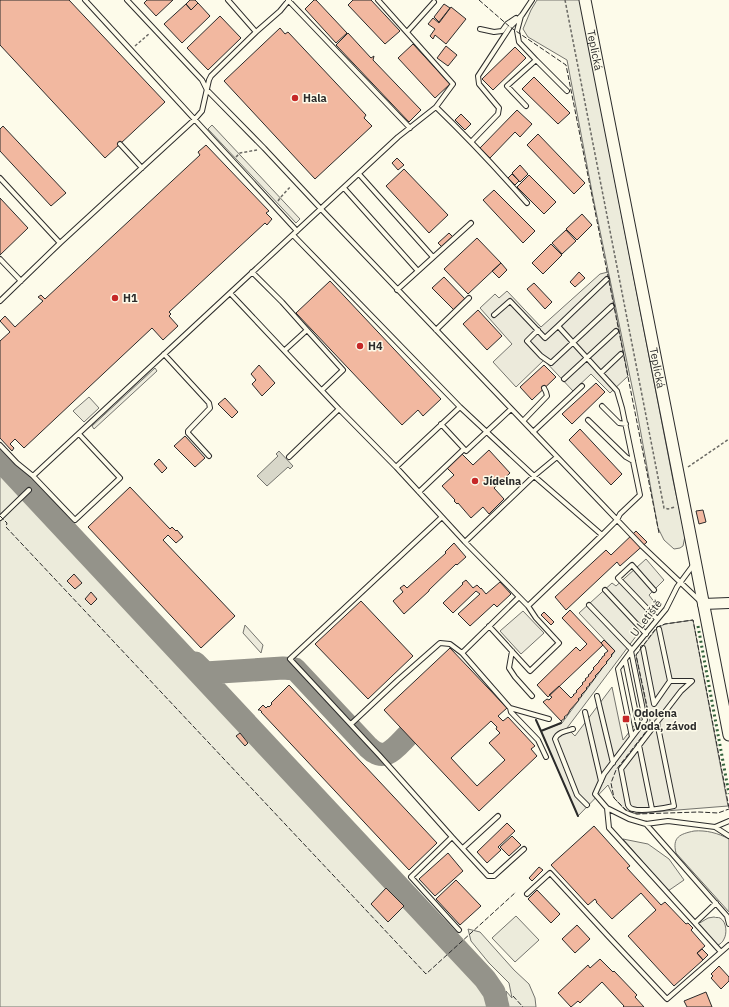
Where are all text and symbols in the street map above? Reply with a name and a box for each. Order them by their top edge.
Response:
street label: Teplická [584,29,606,72]
place label: Hala [303,91,327,105]
marker: Hala [290,93,300,103]
place label: H1 [123,291,138,305]
marker: H1 [110,293,120,303]
place label: H4 [368,339,383,353]
marker: H4 [355,341,365,351]
street label: Teplická [647,347,668,389]
place label: Jídelna [483,474,521,488]
marker: Jídelna [470,476,480,486]
street label: U Letiště [627,597,665,639]
place label: Odolena Voda, závod [634,706,697,733]
marker: Odolena Voda, závod [621,714,631,724]

